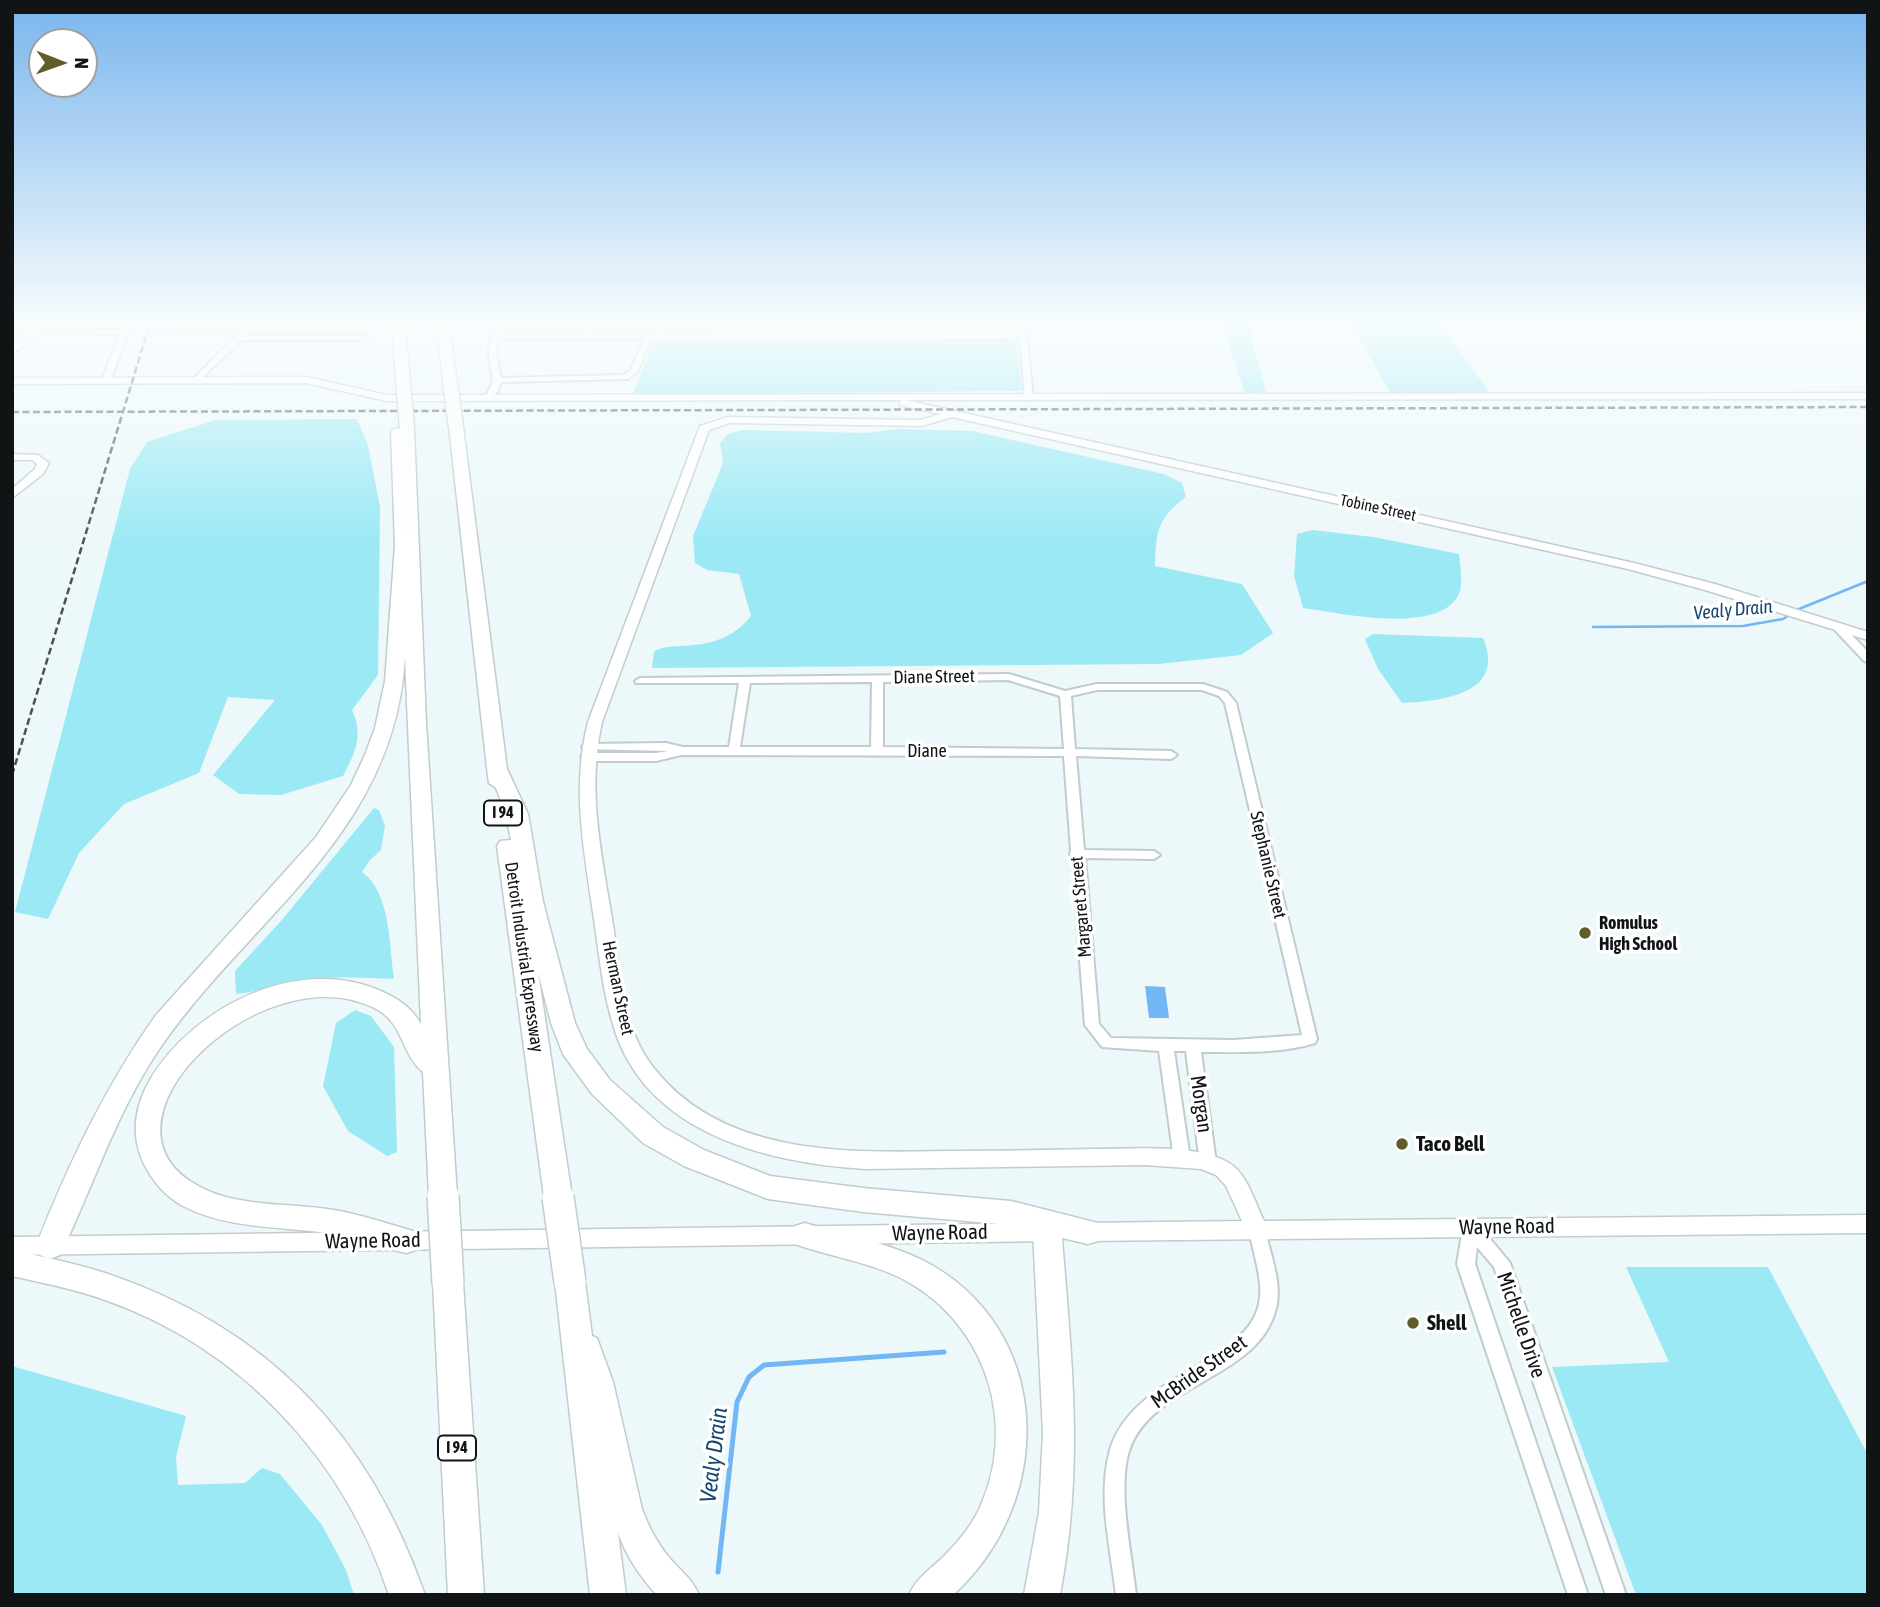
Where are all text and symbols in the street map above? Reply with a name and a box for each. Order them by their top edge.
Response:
north arrow [28,28,98,98]
text: N [71,58,93,69]
street label: Tobine Street [1338,491,1418,525]
water label: Vealy Drain [1693,595,1773,625]
street label: Diane Street [893,665,975,689]
street label: Diane [907,740,947,762]
road number: I 94 [484,800,522,826]
street label: Stephanie Street [1245,809,1291,921]
street label: Margaret Street [1066,855,1096,959]
street label: Detroit Industrial Expressway [500,860,548,1054]
place label: Romulus High School [1599,912,1677,954]
marker: Romulus High School [1577,925,1593,941]
street label: Herman Street [597,939,639,1037]
street label: Morgan [1184,1073,1218,1135]
place label: Taco Bell [1416,1131,1485,1157]
marker: Taco Bell [1394,1136,1410,1152]
street label: Wayne Road [1459,1214,1555,1240]
street label: Wayne Road [892,1220,988,1246]
street label: Wayne Road [325,1228,421,1254]
street label: Michelle Drive [1491,1269,1551,1381]
place label: Shell [1427,1310,1467,1336]
marker: Shell [1405,1315,1421,1331]
street label: McBride Street [1146,1330,1252,1414]
water label: Vealy Drain [694,1406,734,1504]
road number: I 94 [438,1436,476,1460]

